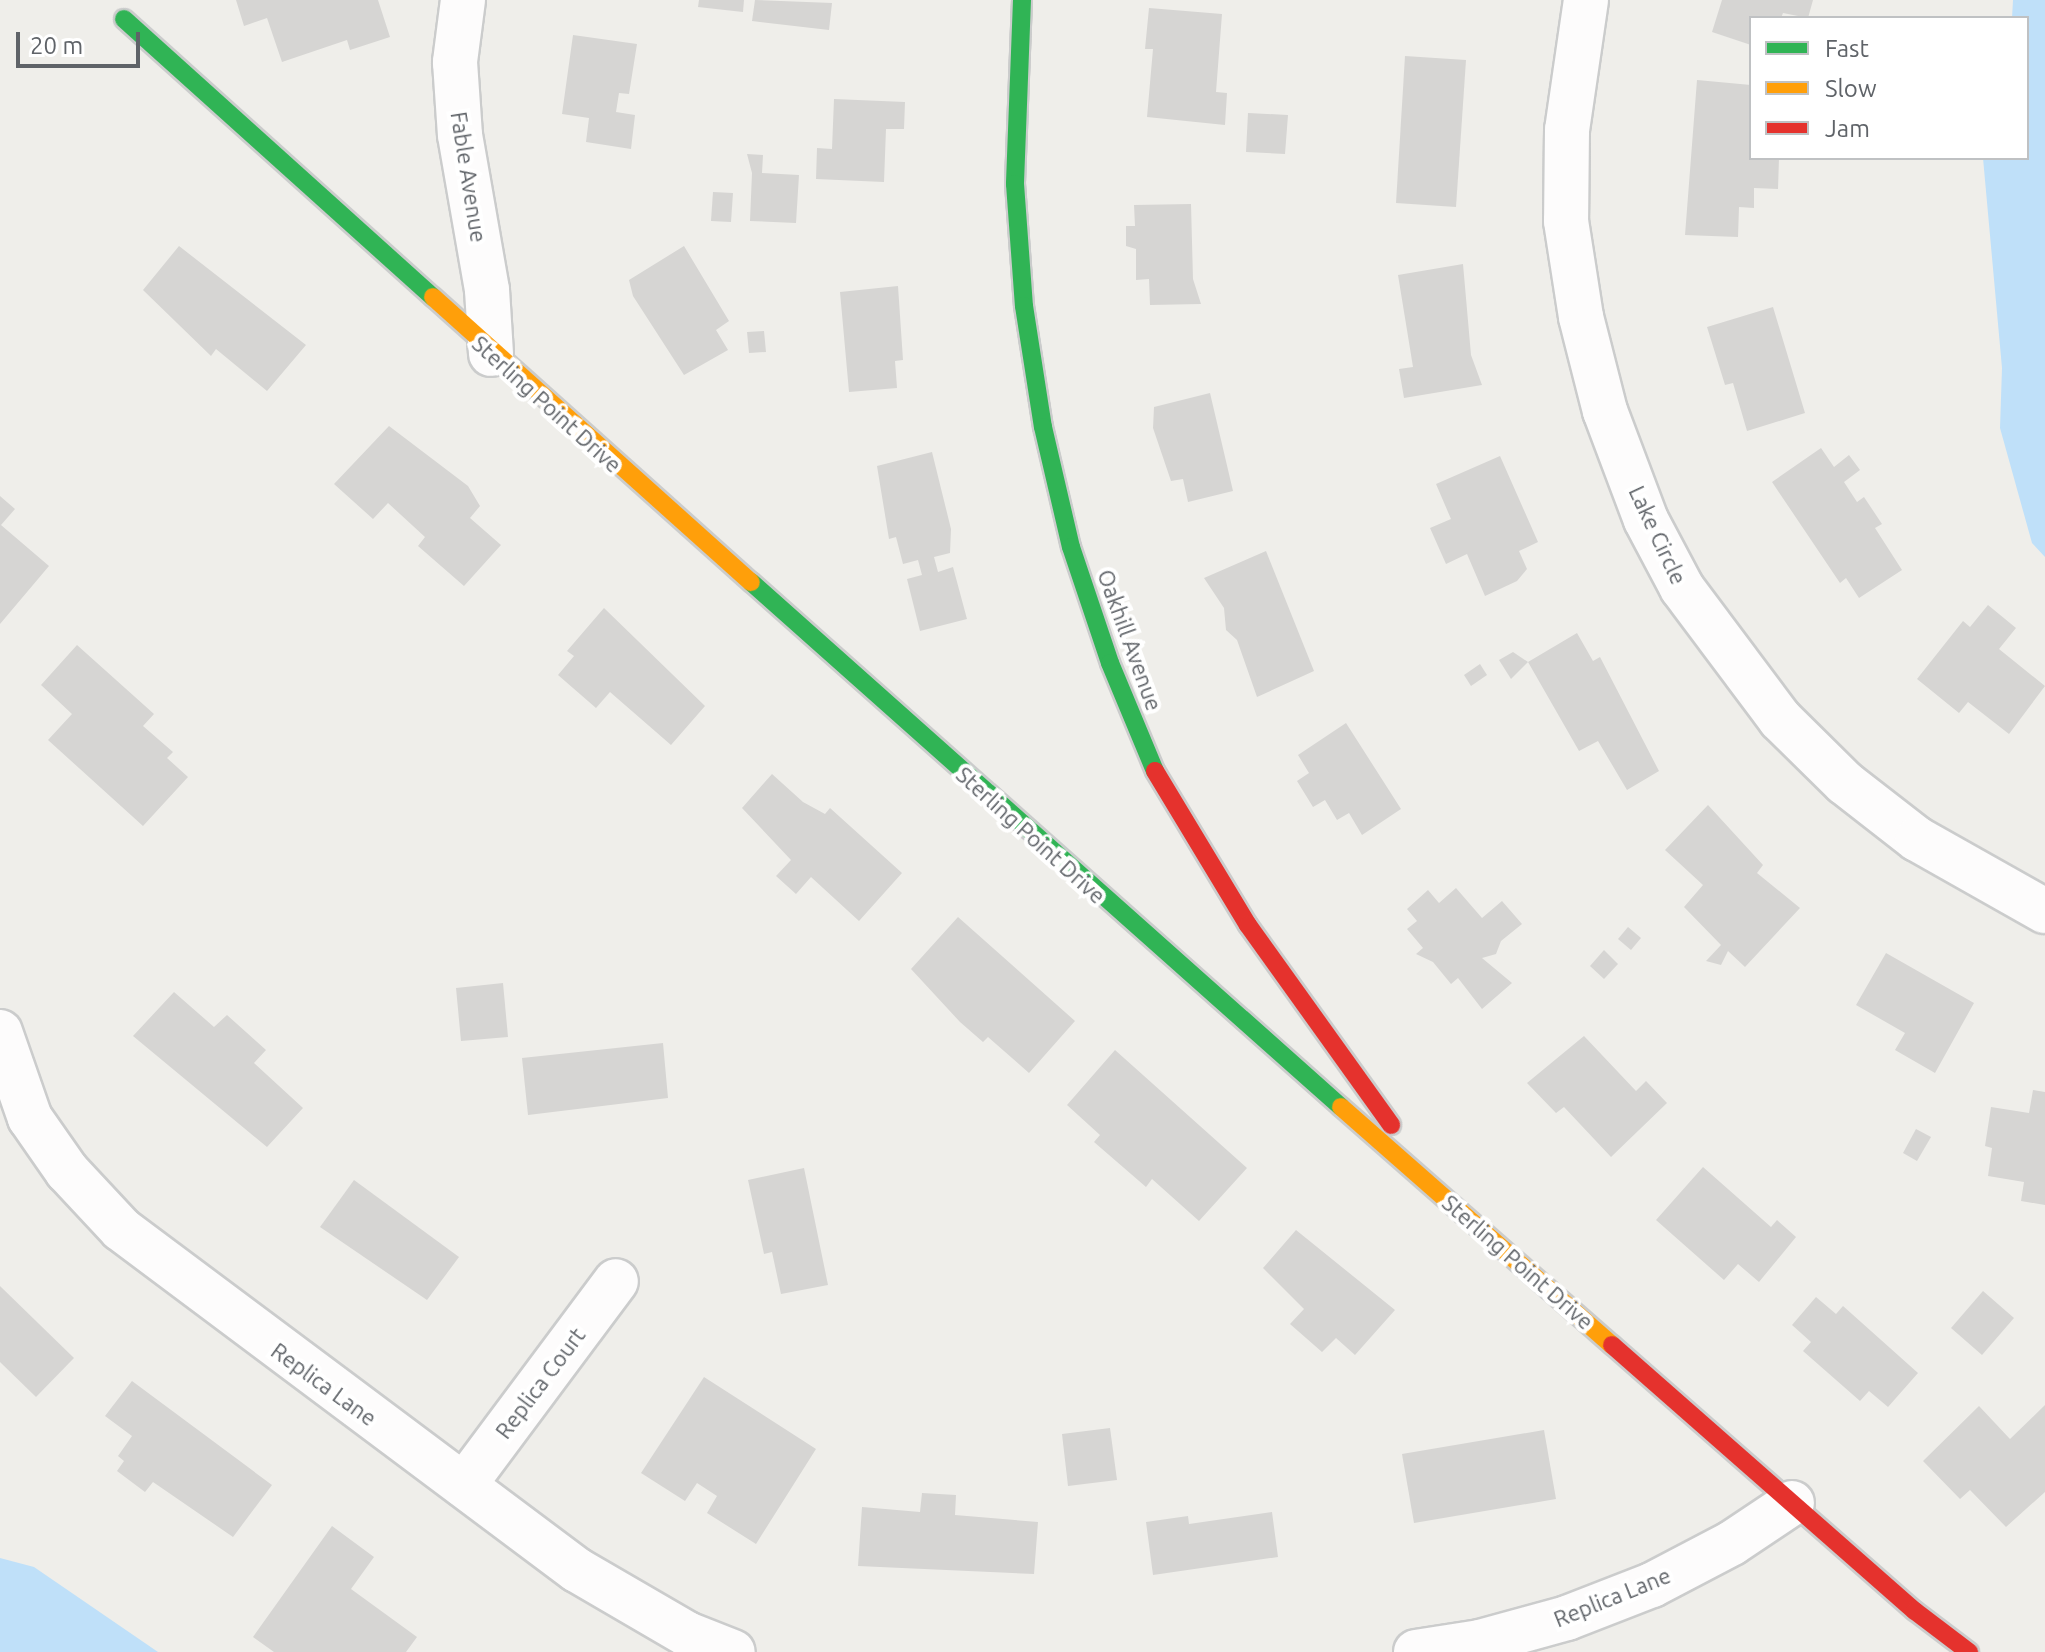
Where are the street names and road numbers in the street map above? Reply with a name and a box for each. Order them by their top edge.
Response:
street label: Fable Avenue [446,110,492,244]
street label: Sterling Point Drive [467,330,627,478]
street label: Lake Circle [1624,482,1692,588]
street label: Oakhill Avenue [1092,566,1168,714]
street label: Sterling Point Drive [951,761,1111,909]
street label: Sterling Point Drive [1437,1189,1599,1335]
street label: Replica Court [490,1322,590,1444]
street label: Replica Lane [266,1337,382,1431]
street label: Replica Lane [1550,1562,1674,1632]

